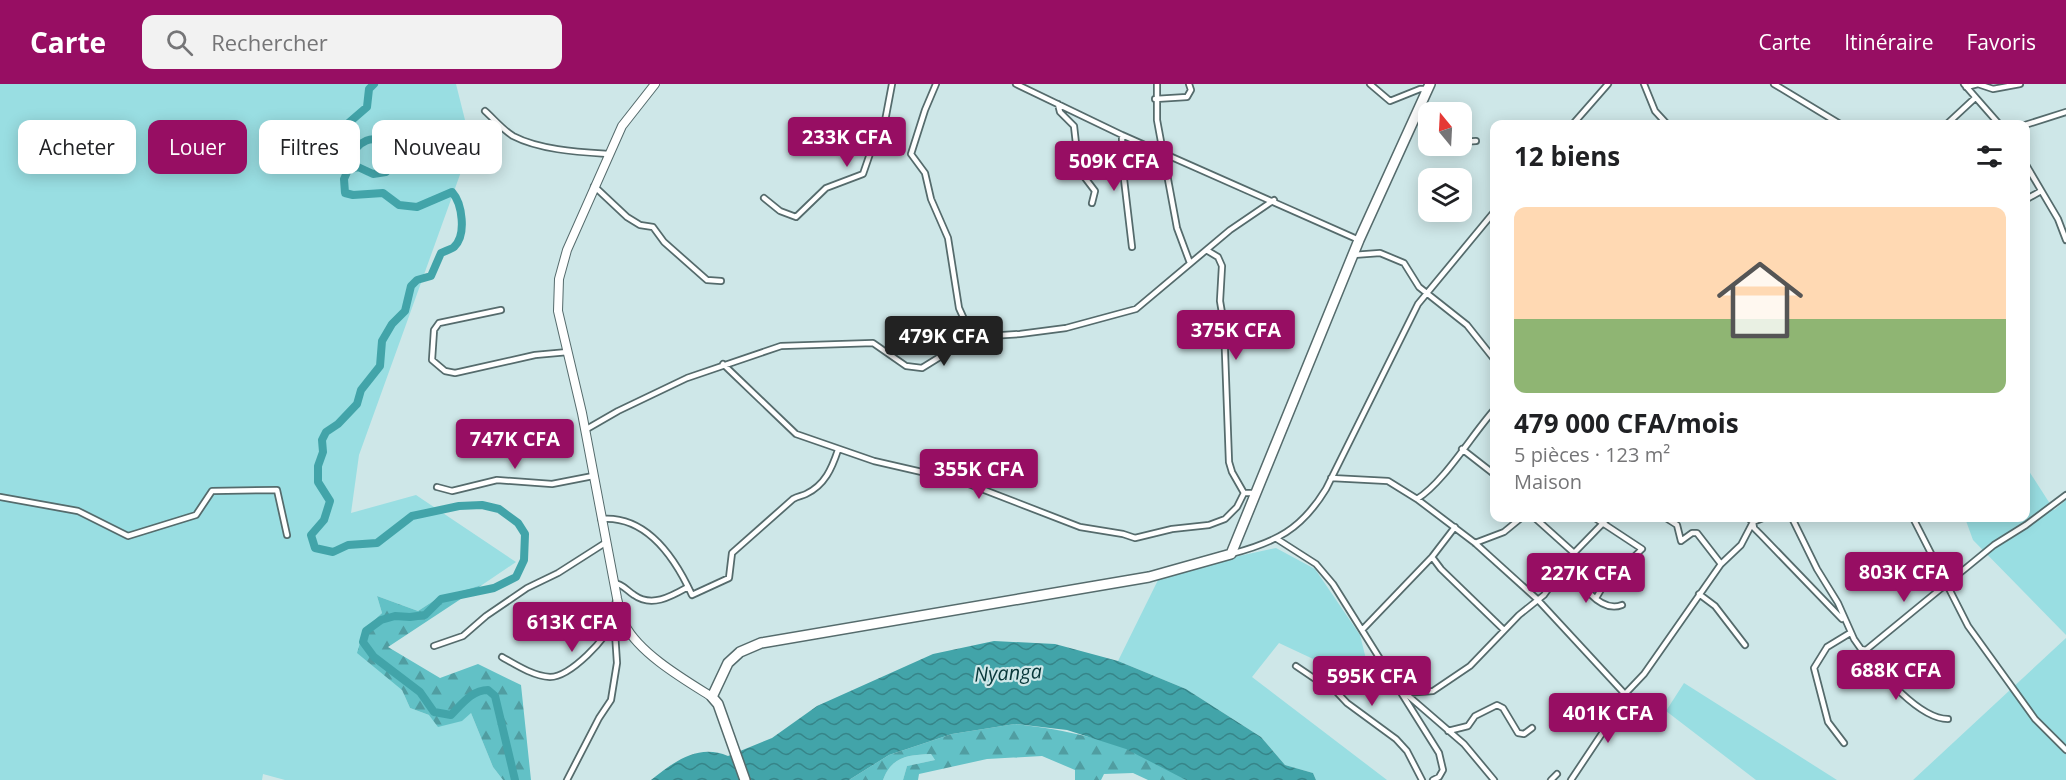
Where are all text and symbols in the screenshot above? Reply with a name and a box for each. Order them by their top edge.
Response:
search box [142,15,562,69]
text: Carte [30,23,106,61]
icon: search [163,26,196,59]
text: Rechercher [211,27,328,57]
text: Carte [1758,28,1811,56]
text: Itinéraire [1844,28,1933,56]
text: Favoris [1966,28,2036,56]
north arrow [1418,102,1472,156]
map controls [1418,102,1472,222]
pin: 233K CFA [785,117,909,168]
chip: Acheter [18,120,136,174]
chip: Louer [148,120,247,174]
chip: Filtres [259,120,360,174]
chip: Nouveau [372,120,502,174]
text: 233K CFA [802,123,892,150]
text: 12 biens [1514,138,1620,174]
icon: filters [1973,140,2006,173]
pin: 509K CFA [1052,141,1176,192]
text: 509K CFA [1069,147,1159,174]
button: layers [1418,168,1472,222]
icon: home [1706,246,1814,354]
pin: 375K CFA [1174,310,1298,361]
pin: 479K CFA [882,316,1006,367]
text: 375K CFA [1191,316,1281,343]
text: 479K CFA [899,322,989,349]
text: 479 000 CFA/mois [1514,405,1739,441]
pin: 747K CFA [453,419,577,470]
text: 747K CFA [470,425,560,452]
text: 5 pièces · 123 m² [1514,441,1670,468]
pin: 355K CFA [917,449,1041,500]
text: 355K CFA [934,455,1024,482]
text: Maison [1514,468,1582,495]
pin: 803K CFA [1842,552,1966,603]
pin: 227K CFA [1524,553,1648,604]
text: 803K CFA [1859,558,1949,585]
text: 227K CFA [1541,559,1631,586]
pin: 613K CFA [510,602,634,653]
text: 613K CFA [527,608,617,635]
pin: 688K CFA [1834,650,1958,701]
pin: 595K CFA [1310,656,1434,707]
text: 688K CFA [1851,656,1941,683]
water label: Nyanga [973,657,1043,688]
text: 595K CFA [1327,662,1417,689]
pin: 401K CFA [1546,693,1670,744]
text: 401K CFA [1563,699,1653,726]

